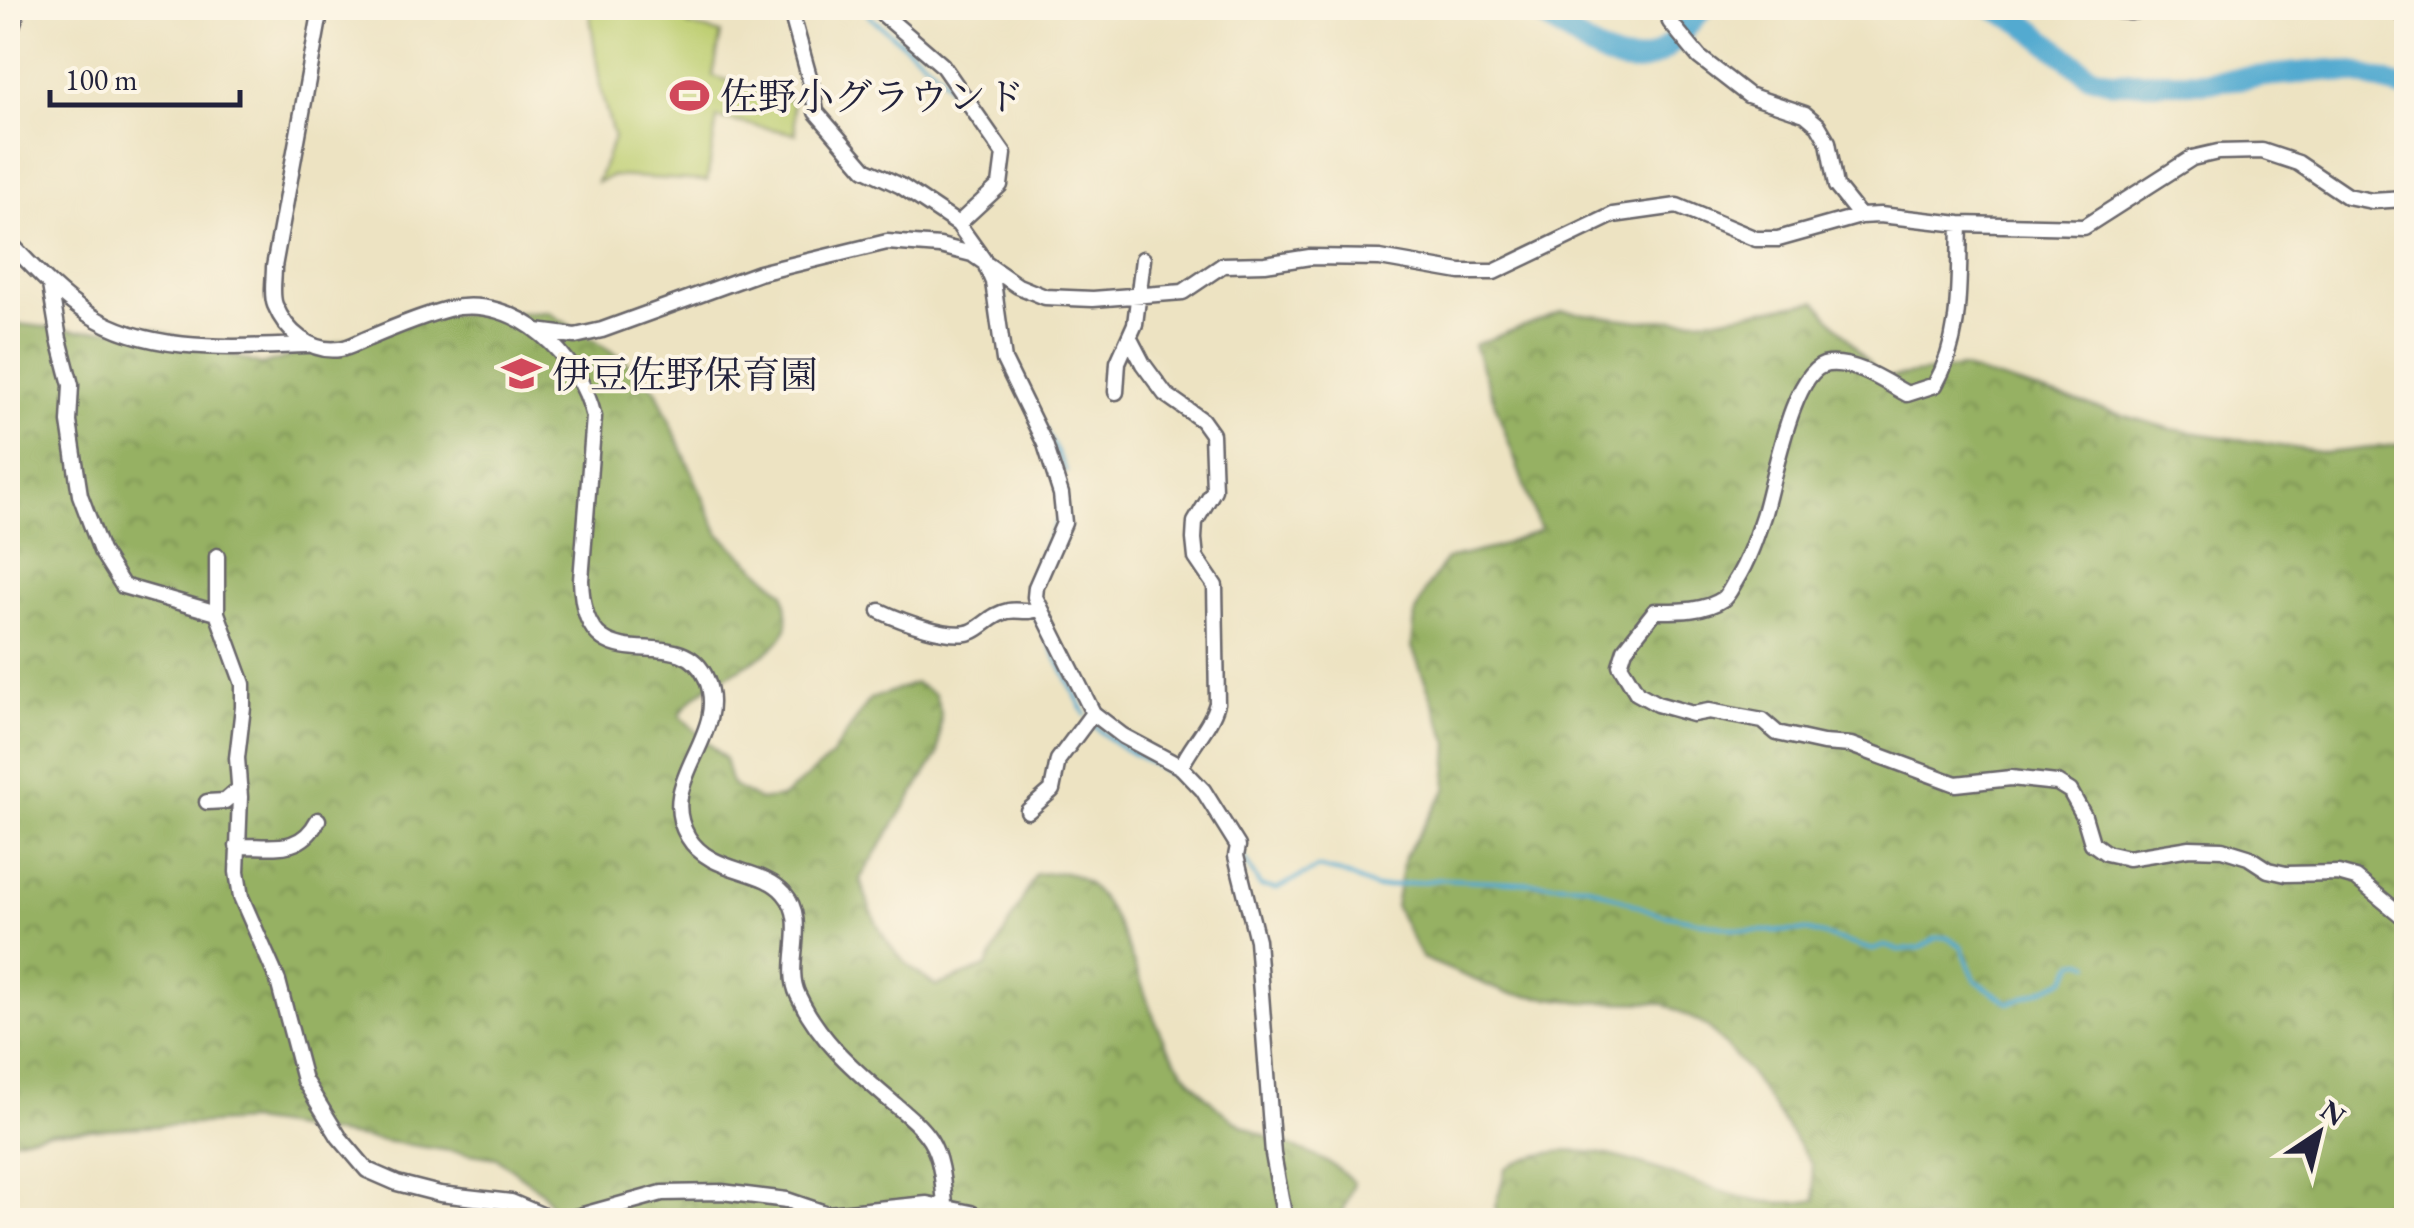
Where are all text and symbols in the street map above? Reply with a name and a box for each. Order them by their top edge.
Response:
scale bar [50,45,240,107]
text: 100 m [65,60,138,99]
place label: 佐野小グラウンド [720,72,1024,121]
sports icon: 佐野小グラウンド [669,75,711,117]
place label: 伊豆佐野保育園 [552,350,818,399]
school or university icon: 伊豆佐野保育園 [501,353,543,395]
north arrow [2269,1083,2369,1183]
text: N [2314,1091,2353,1134]

